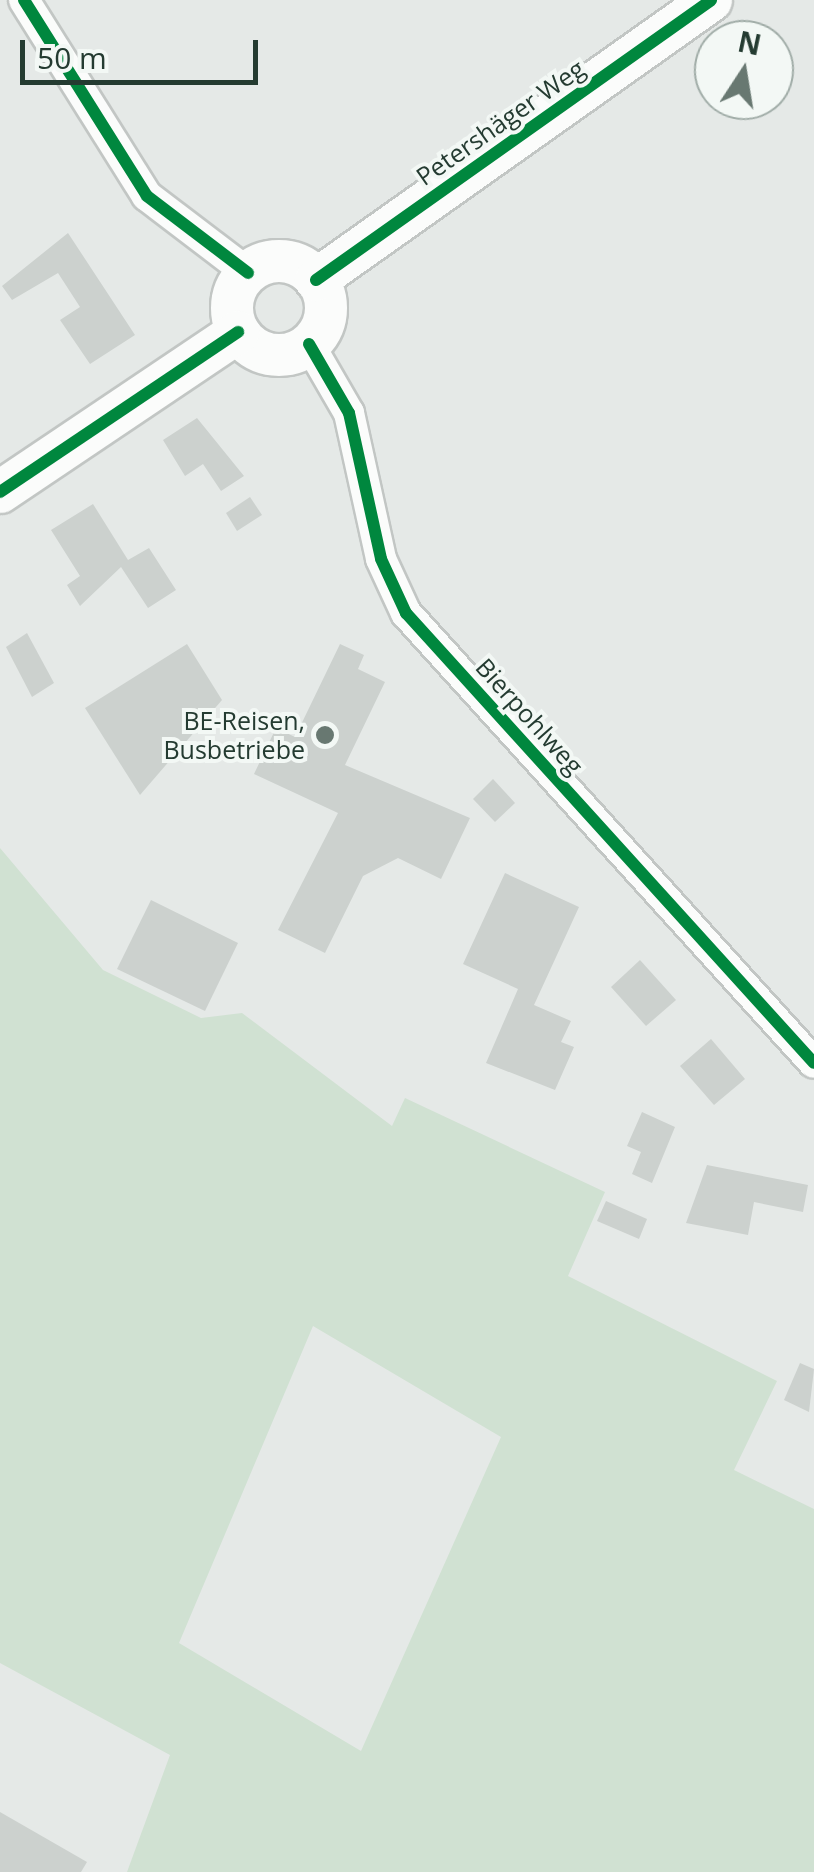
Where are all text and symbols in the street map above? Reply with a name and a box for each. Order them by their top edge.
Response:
scale bar [25,20,262,82]
north arrow [694,20,794,120]
text: N [735,22,765,64]
text: 50 m [37,37,107,78]
street label: Petershäger Weg [410,53,590,191]
street label: Bierpohlweg [470,652,590,780]
place label: BE-Reisen, Busbetriebe [163,706,305,765]
marker: BE-Reisen, Busbetriebe [314,724,336,746]

